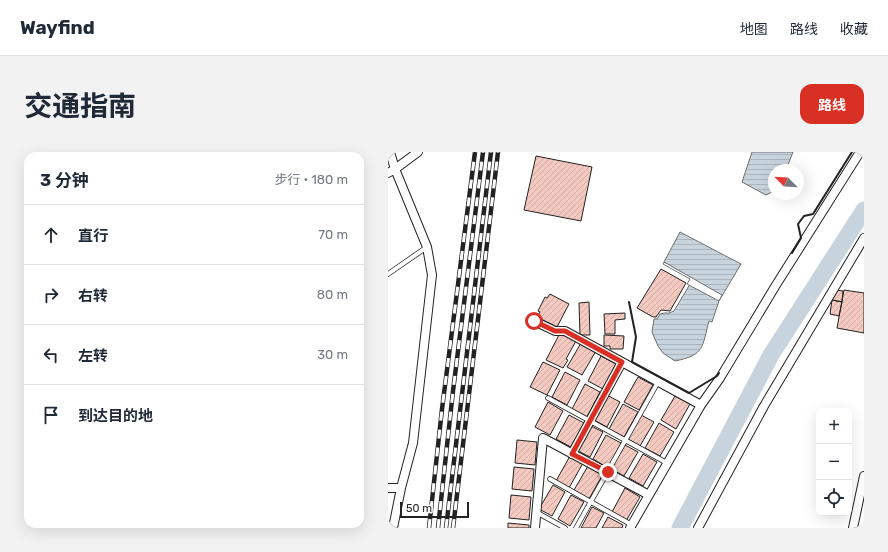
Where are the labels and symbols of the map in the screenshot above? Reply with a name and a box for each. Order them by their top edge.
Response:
north arrow [768,164,804,200]
route start [525,312,543,330]
route end [599,463,617,481]
scale bar [400,500,469,519]

